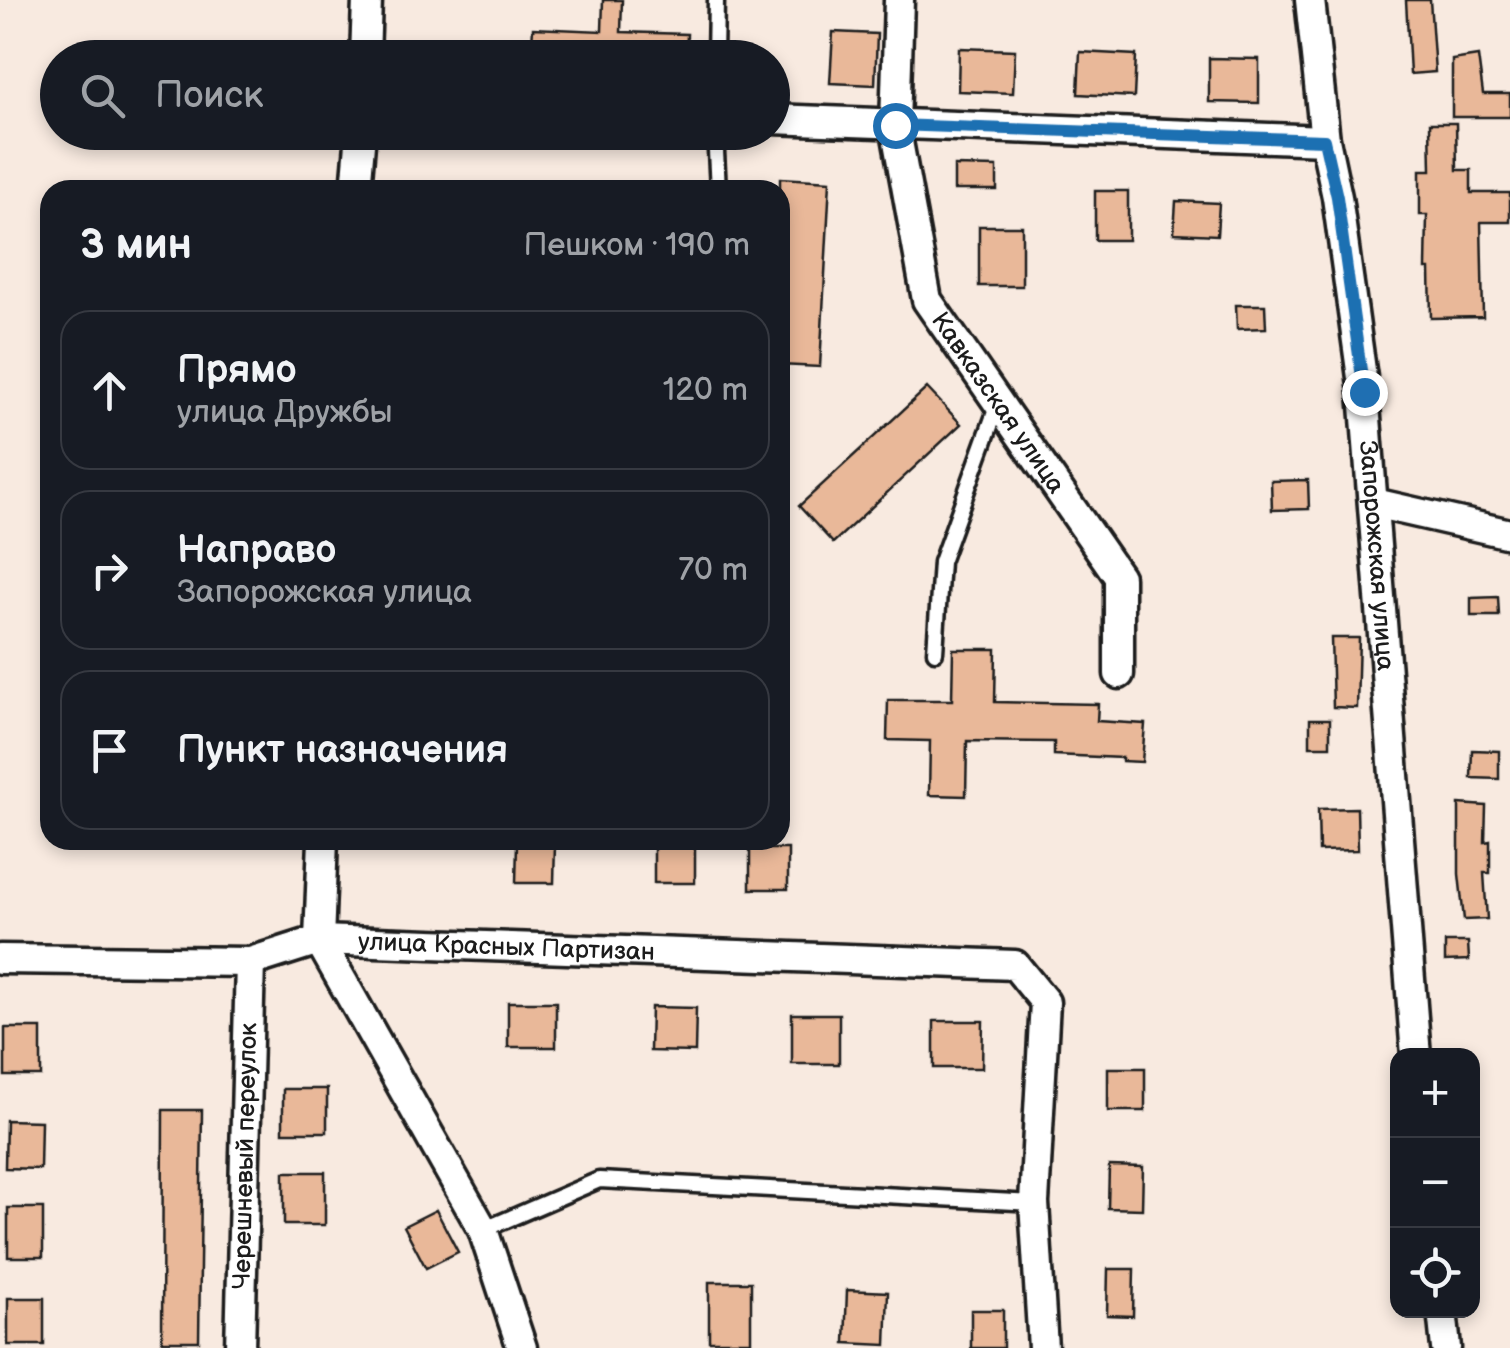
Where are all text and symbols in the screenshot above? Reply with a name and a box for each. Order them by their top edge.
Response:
search box [40,40,790,150]
icon: search [75,68,130,123]
text: Поиск [155,73,263,118]
route start [873,103,919,149]
text: 3 мин [80,220,192,271]
text: Пешком · 190 m [524,226,750,265]
street label: Кавказская улица [925,306,1072,500]
text: Прямо [177,348,296,393]
icon: ahead [82,363,137,418]
route end [1342,370,1388,416]
text: 120 m [663,371,748,410]
text: улица Дружбы [177,393,392,432]
street label: Запорожская улица [1352,439,1401,672]
text: Направо [177,528,336,573]
icon: right [82,543,137,598]
text: 70 m [678,551,748,590]
text: Запорожская улица [177,573,472,612]
icon: arrive [82,723,137,778]
text: Пункт назначения [177,728,508,773]
street label: улица Красных Партизан [357,926,655,968]
street label: Черешневый переулок [226,1022,264,1290]
map controls [1390,1048,1480,1318]
button: + [1390,1048,1480,1138]
button: − [1390,1138,1480,1228]
button: locate [1390,1228,1480,1318]

